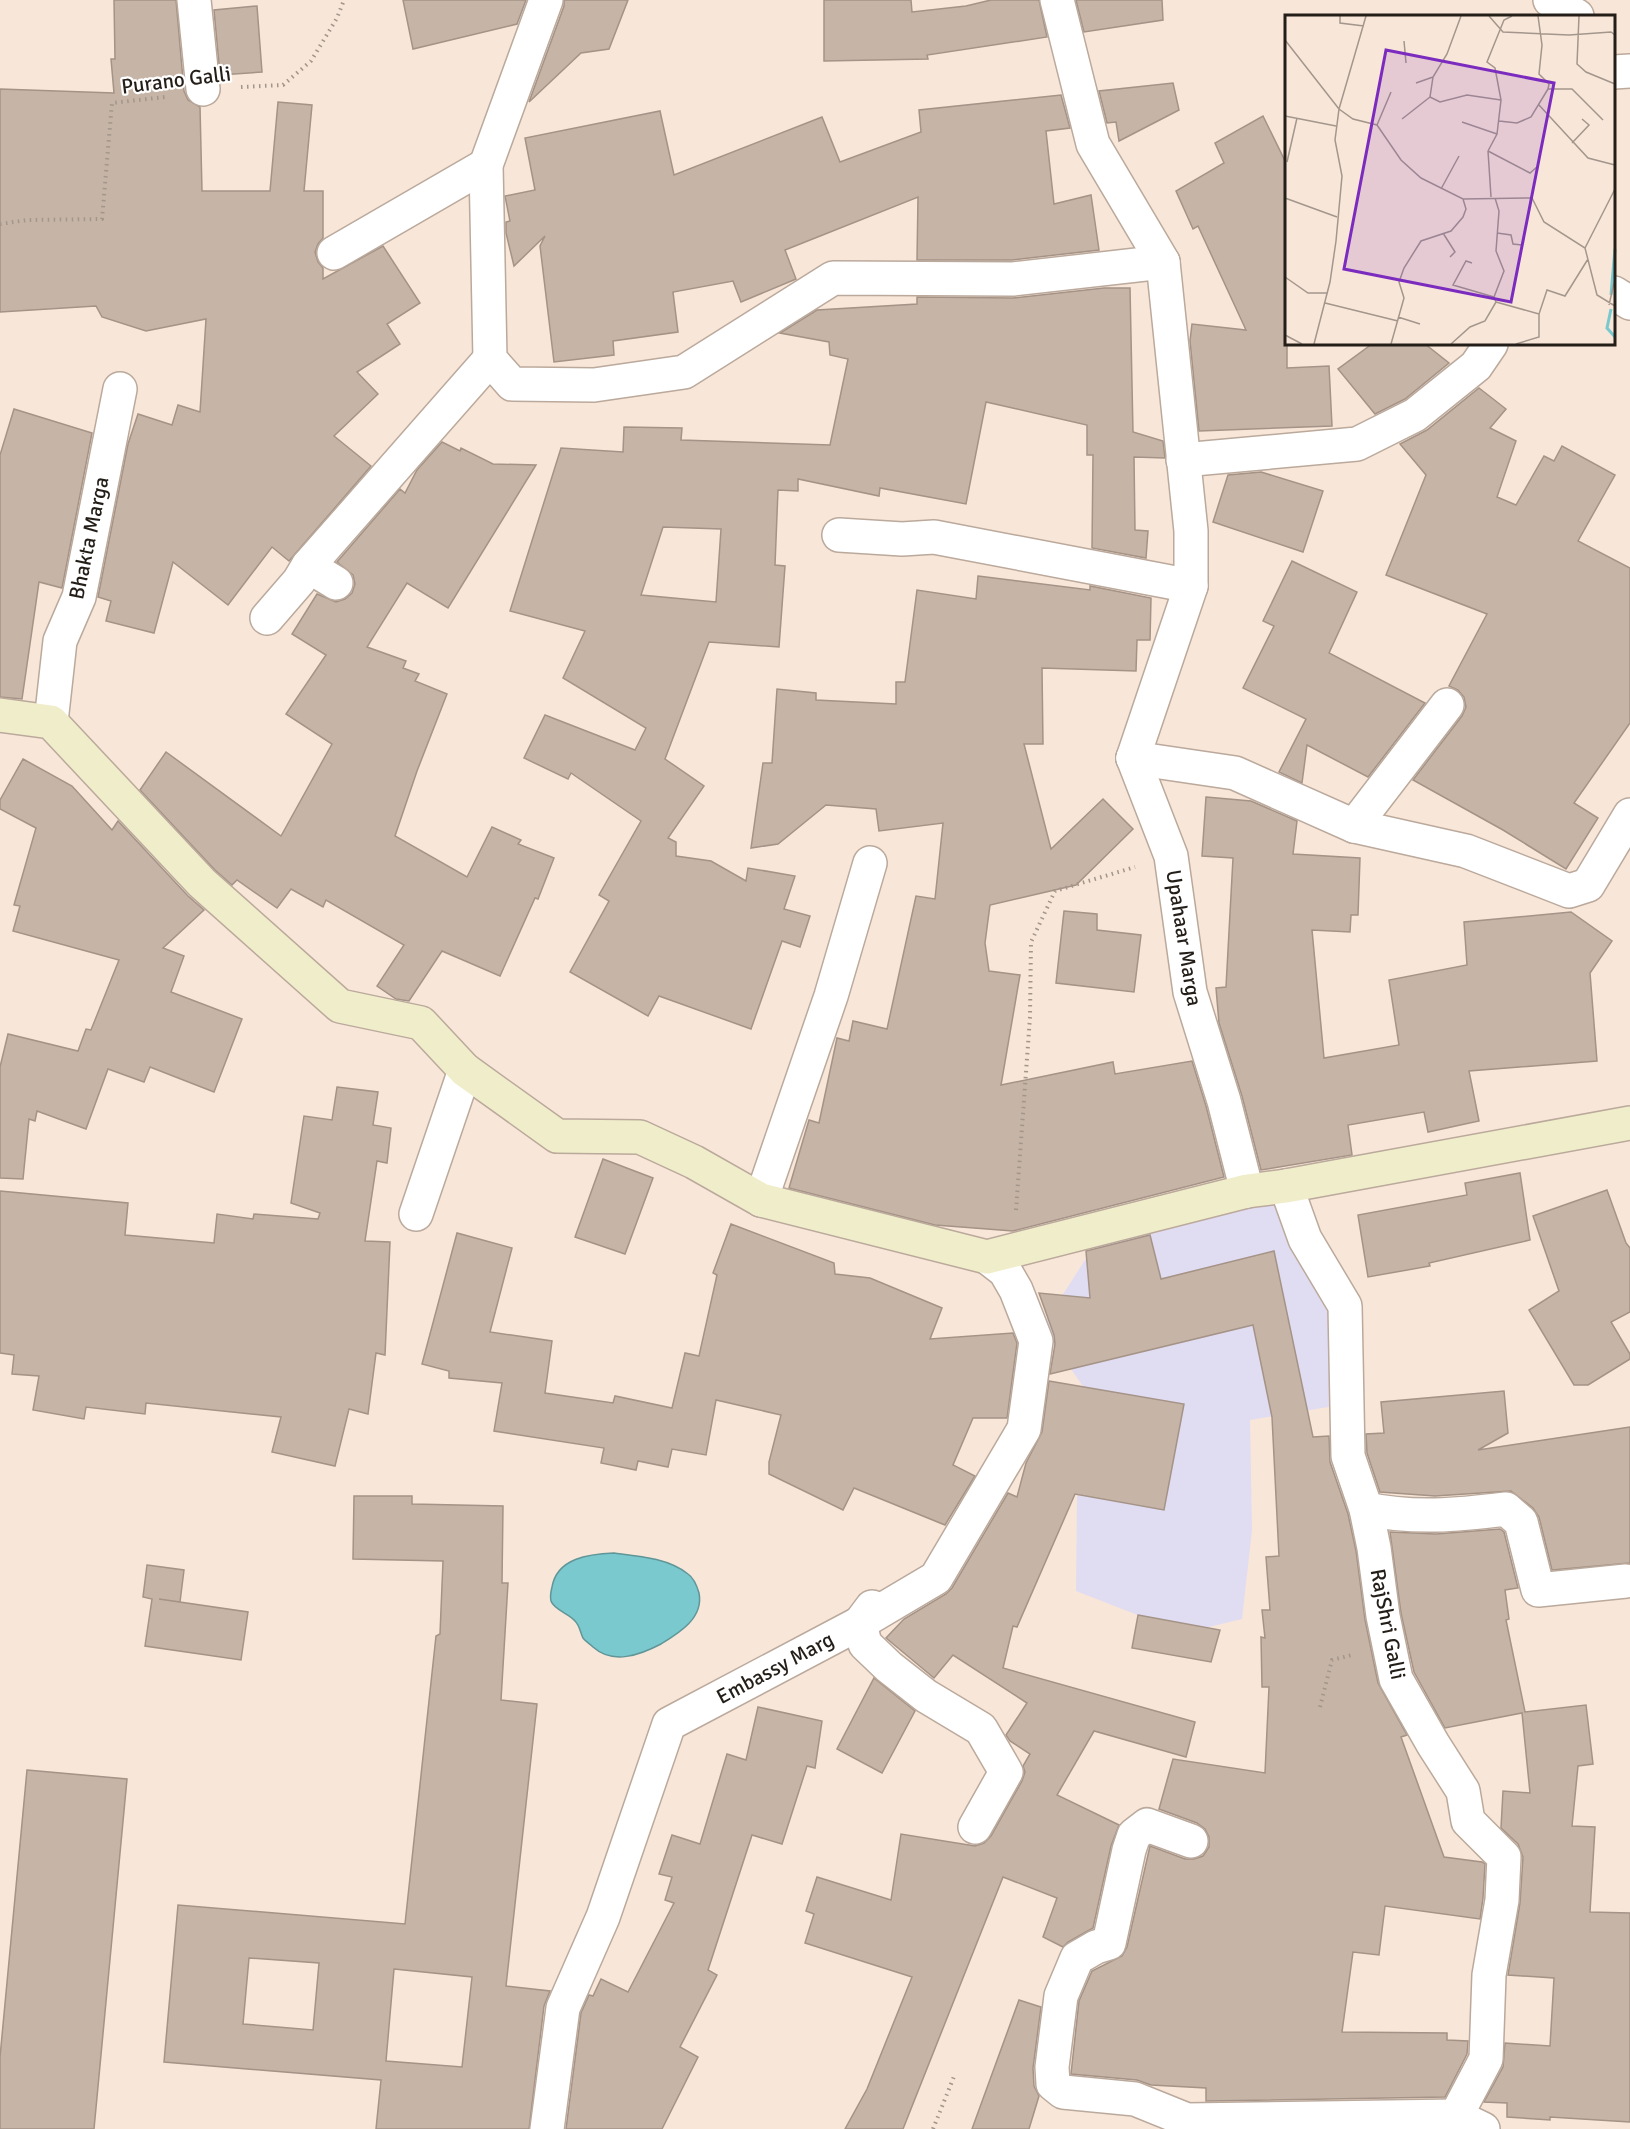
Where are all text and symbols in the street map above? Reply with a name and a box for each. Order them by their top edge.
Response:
inset map [1285,15,1615,345]
street label: Purano Galli [120,60,232,100]
street label: Bhakta Marga [63,474,115,602]
street label: Upahaar Marga [1160,868,1208,1008]
street label: RajShri Galli [1365,1566,1411,1682]
street label: Embassy Marg [712,1626,838,1710]

